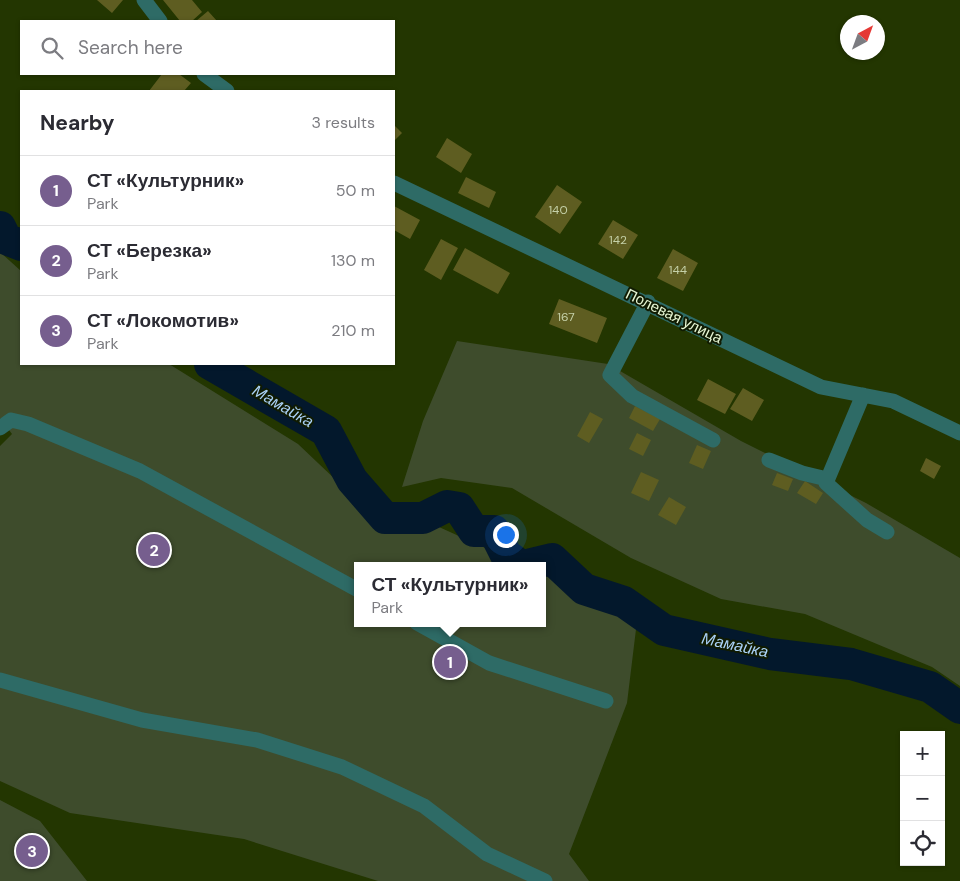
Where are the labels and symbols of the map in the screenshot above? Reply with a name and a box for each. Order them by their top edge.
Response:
north arrow [840,15,885,60]
house number: 140 [548,202,568,218]
house number: 142 [609,232,627,248]
house number: 144 [669,262,687,278]
street label: Полевая улица [622,284,726,348]
house number: 167 [557,309,575,325]
water label: Мамайка [248,380,318,432]
your location [493,522,519,548]
pin: 2 [138,531,170,569]
water label: Мамайка [700,628,770,662]
pin: 1 [434,643,466,681]
pin: 3 [16,832,48,870]

